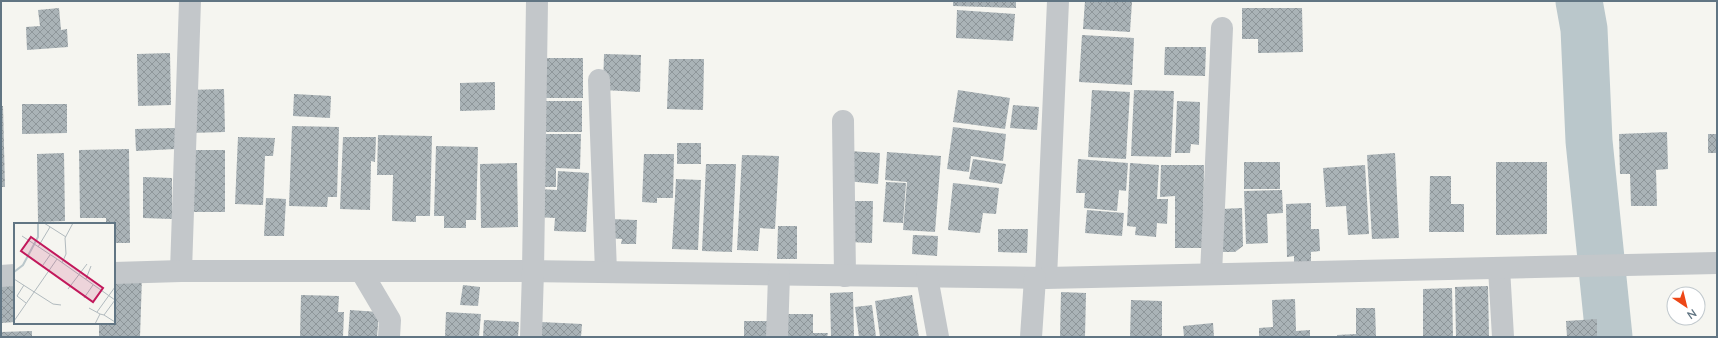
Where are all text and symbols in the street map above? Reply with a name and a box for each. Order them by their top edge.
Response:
inset map [14,223,115,324]
north arrow [1666,286,1706,326]
text: N [1685,307,1699,322]

